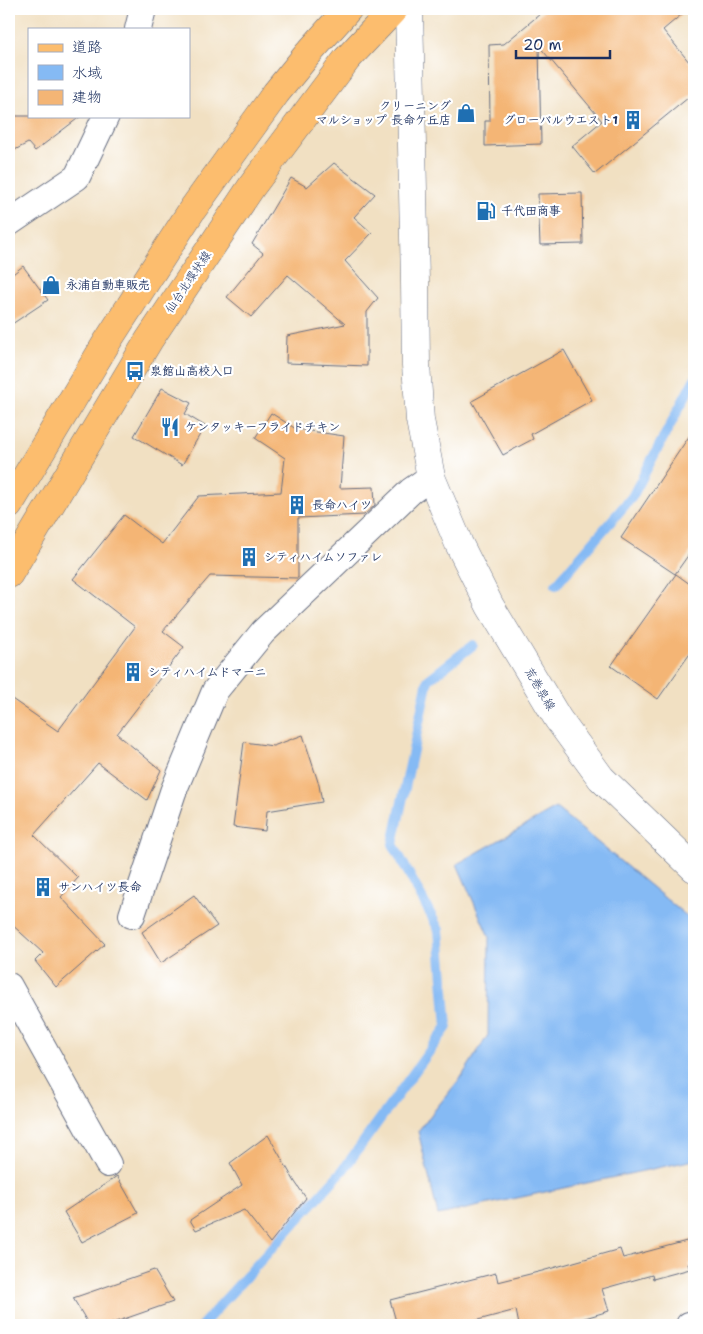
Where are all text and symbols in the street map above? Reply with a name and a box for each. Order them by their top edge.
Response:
legend [28,28,190,118]
scale bar [516,28,609,60]
text: 20 m [523,35,562,55]
text: 道路 [72,37,102,57]
text: 水域 [72,63,102,83]
text: 建物 [72,87,102,107]
place label: クリーニング マルショップ 長命ケ丘店 [316,98,451,128]
shop icon: クリーニング マルショップ 長命ケ丘店 [455,102,477,124]
building icon: グローバルウエスト1 [622,109,644,131]
place label: グローバルウエスト1 [504,112,618,128]
fuel station icon: 千代田商事 [475,200,497,222]
place label: 千代田商事 [501,203,561,219]
street label: 仙台北環状線 [161,248,215,316]
shop icon: 永浦自動車販売 [40,274,62,296]
place label: 永浦自動車販売 [66,277,150,293]
bus stop icon: 泉館山高校入口 [124,360,146,382]
place label: 泉館山高校入口 [150,363,234,379]
restaurant icon: ケンタッキーフライドチキン [159,416,181,438]
place label: ケンタッキーフライドチキン [185,419,340,435]
building icon: 長命ハイツ [286,494,308,516]
place label: 長命ハイツ [312,497,372,513]
building icon: シティハイムソファレ [238,546,260,568]
place label: シティハイムソファレ [264,549,383,565]
building icon: シティハイムドマーニ [122,661,144,683]
place label: シティハイムドマーニ [148,664,267,680]
street label: 荒巻泉線 [521,664,559,714]
building icon: サンハイツ長命 [32,876,54,898]
place label: サンハイツ長命 [58,879,142,895]

